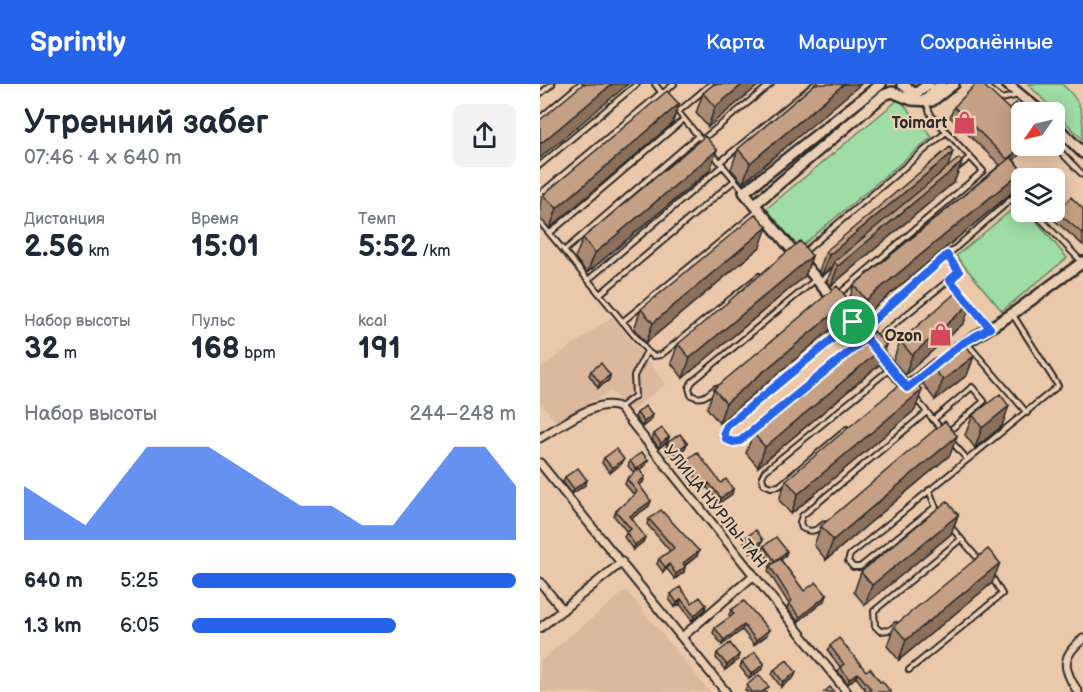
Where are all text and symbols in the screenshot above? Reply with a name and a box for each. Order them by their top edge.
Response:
text: Sprintly [30,26,126,59]
text: Карта [706,30,765,55]
text: Маршрут [798,30,887,55]
text: Сохранённые [920,30,1053,55]
north arrow [1011,102,1065,156]
map controls [1011,102,1065,222]
text: Утренний забег [24,103,269,143]
button: share [453,104,516,167]
shop icon: Toimart [952,109,978,135]
place label: Toimart [892,114,948,133]
text: 07:46 · 4 × 640 m [24,146,181,170]
button: layers [1011,168,1065,222]
text: Дистанция [24,210,105,229]
text: Время [191,210,239,229]
text: Темп [358,210,396,229]
text: 2.56 [24,229,84,265]
text: 15:01 [191,229,259,265]
text: 5:52 [358,229,418,265]
text: km [84,242,109,261]
text: /km [418,242,450,261]
pin [827,296,878,347]
icon: arrive [836,305,869,338]
text: Набор высоты [24,312,131,331]
text: Пульс [191,312,235,331]
text: kcal [358,312,387,331]
shop icon: Ozon [927,322,953,348]
place label: Ozon [885,327,922,346]
text: 32 [24,331,60,367]
text: 168 [191,331,240,367]
text: 191 [358,331,401,367]
text: m [60,344,77,363]
text: bpm [240,344,276,363]
text: Набор высоты [24,402,157,426]
text: 244–248 m [410,402,516,426]
street label: УЛИЦА НУРЛЫ-ТАН [659,442,770,572]
text: 640 m [24,569,83,593]
text: 5:25 [120,569,159,593]
text: 1.3 km [24,614,81,638]
text: 6:05 [120,614,159,638]

